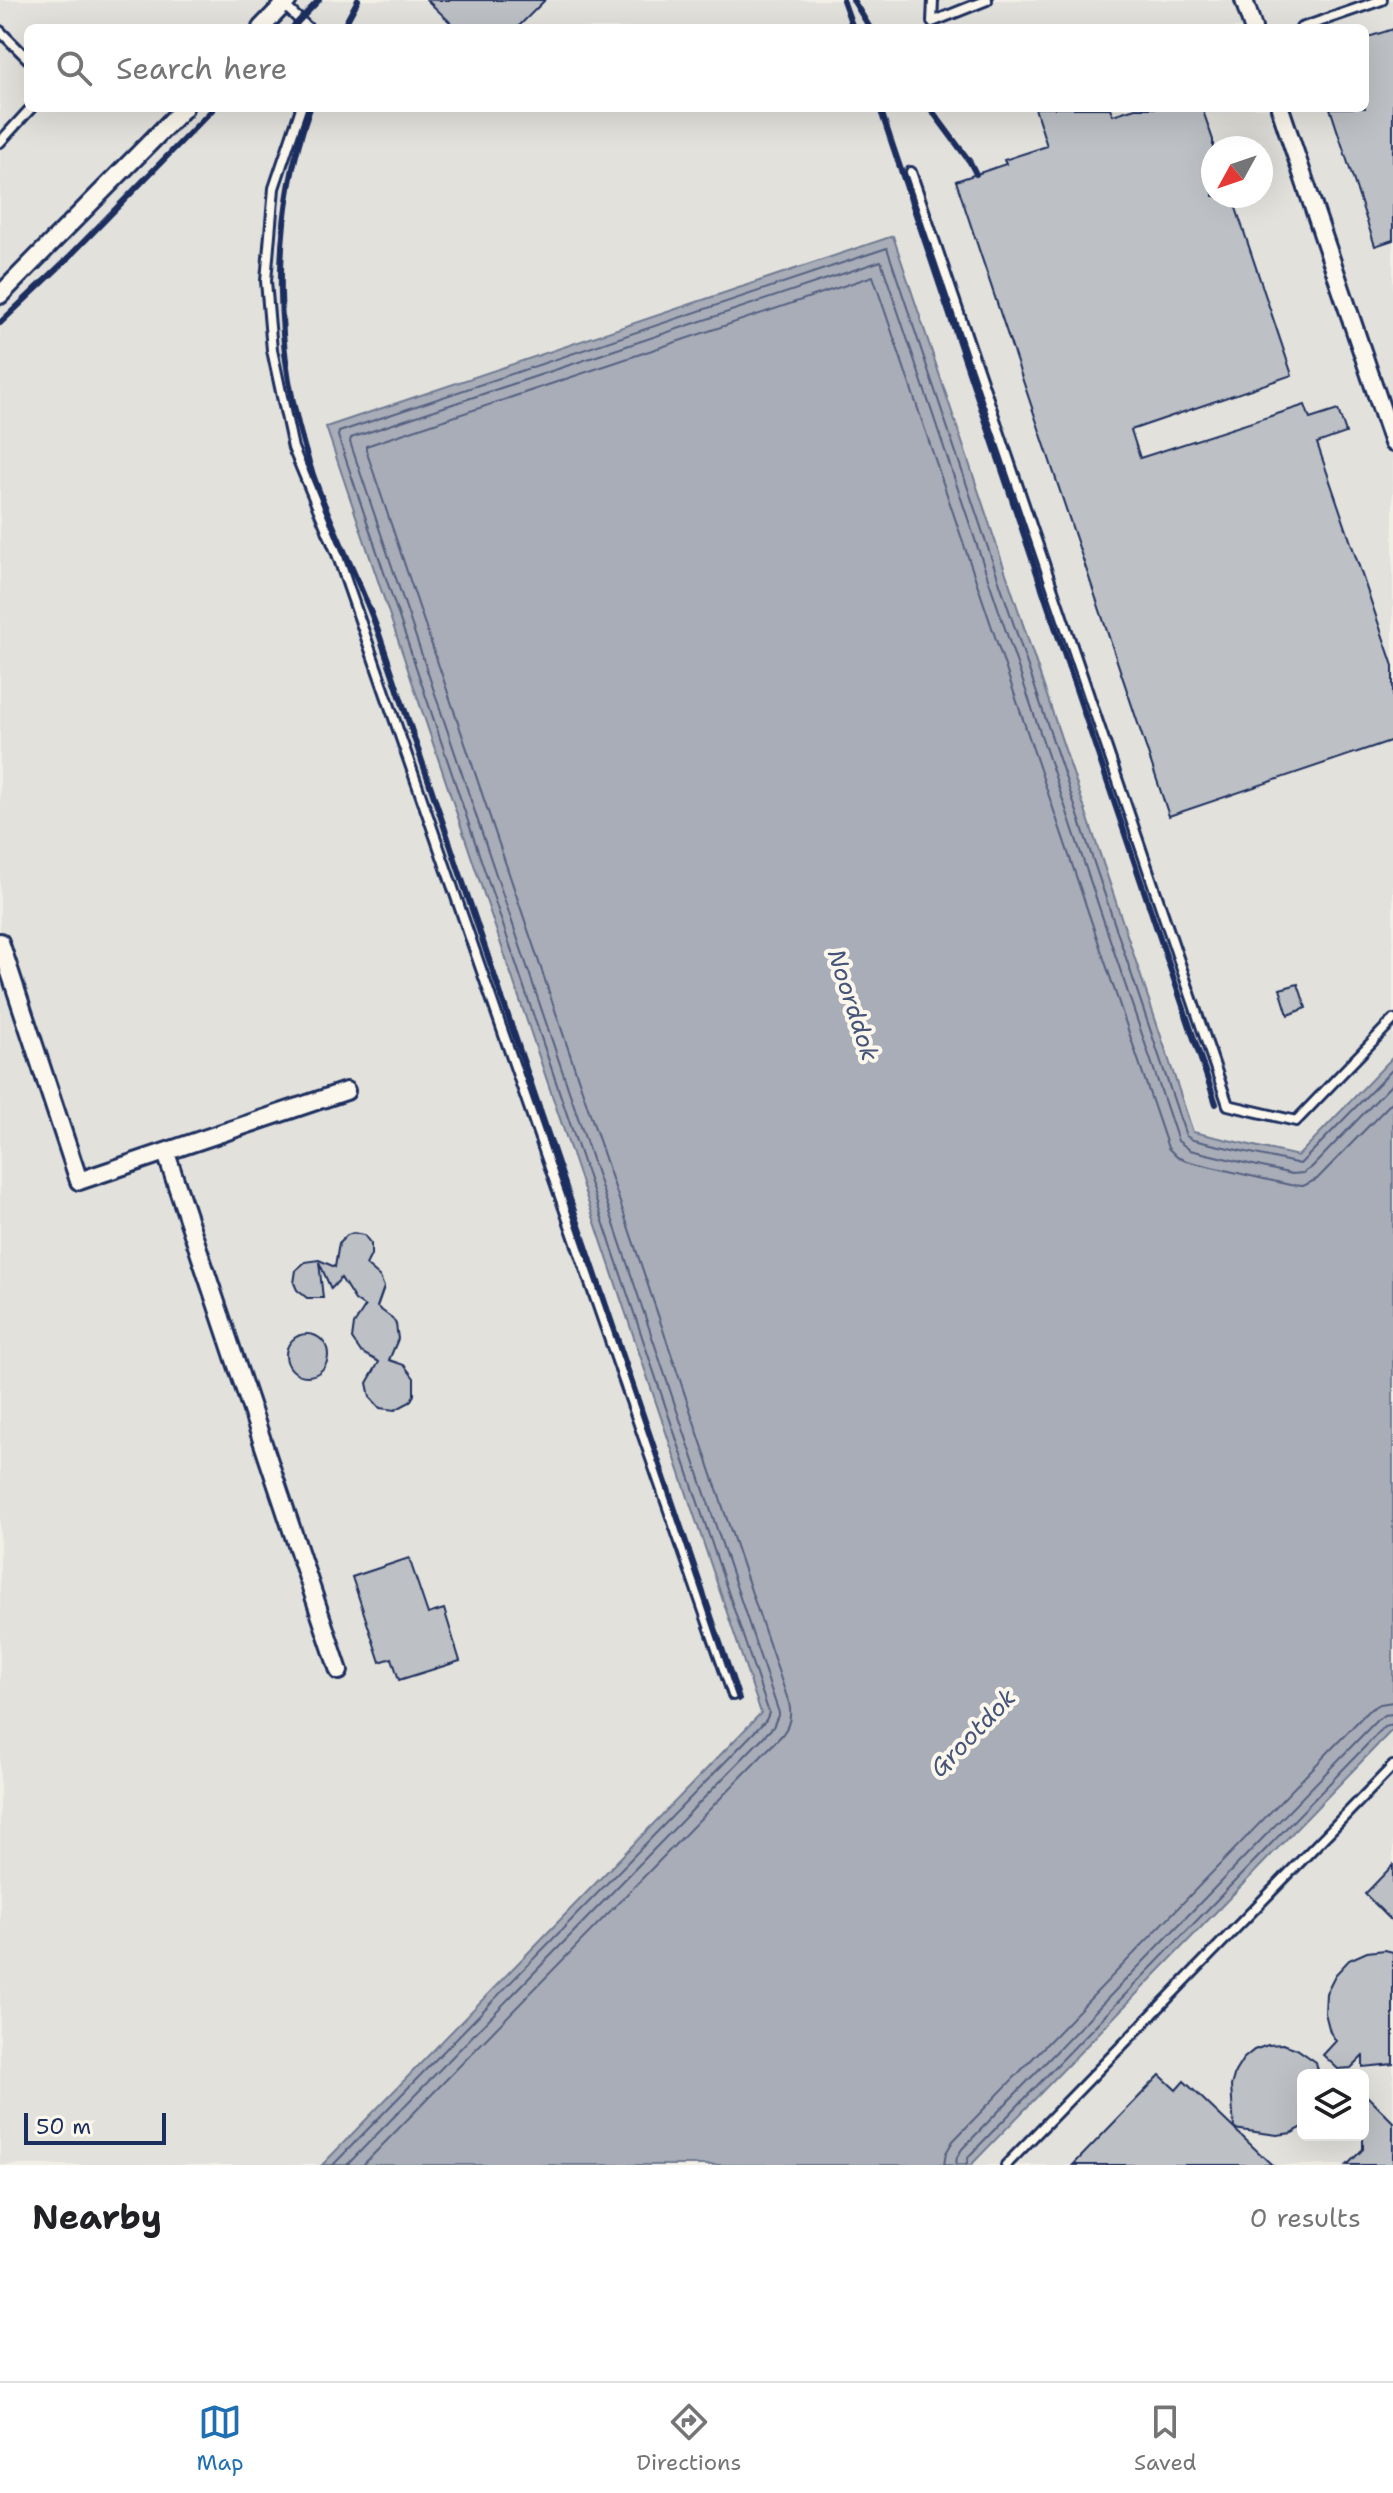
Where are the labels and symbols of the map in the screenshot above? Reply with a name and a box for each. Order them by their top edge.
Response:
north arrow [1201,136,1273,208]
water label: Noorddok [820,945,886,1065]
water label: Grootdok [923,1682,1023,1784]
scale bar [24,2109,166,2145]

